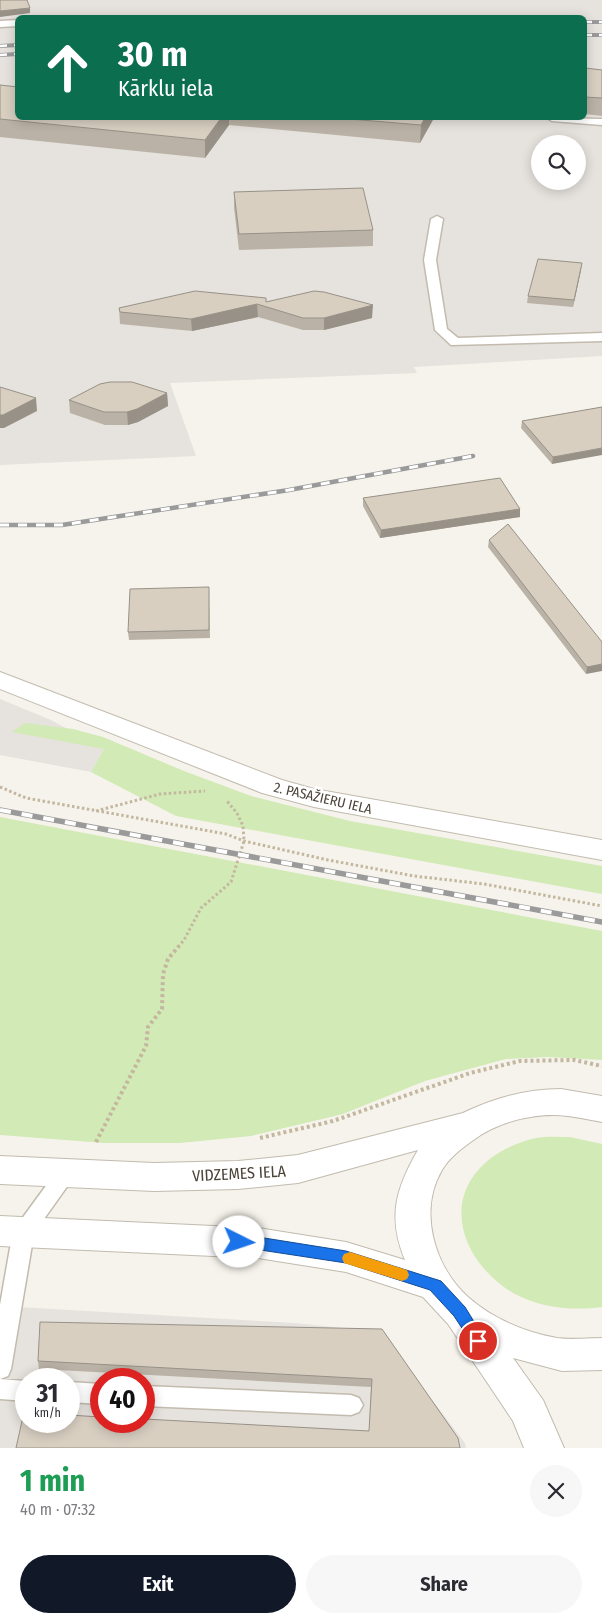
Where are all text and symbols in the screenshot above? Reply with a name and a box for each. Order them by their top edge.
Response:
text: 30 m [118,33,188,75]
icon: ahead [35,35,100,100]
text: Kārklu iela [118,75,214,102]
map controls [531,135,586,190]
button: search [531,135,586,190]
street label: 2. PASAŽIERU IELA [272,778,374,818]
street label: VIDZEMES IELA [192,1162,287,1185]
position arrow [212,1215,264,1267]
pin [457,1320,499,1362]
icon: arrive [464,1327,492,1355]
speed limit sign: 40 [90,1368,155,1433]
text: 31 [37,1379,58,1409]
text: km/h [34,1406,61,1420]
text: 1 min [20,1463,85,1499]
button: close [530,1465,582,1517]
text: 40 m · 07:32 [20,1500,95,1519]
button: Exit [20,1555,296,1613]
button: Share [306,1555,582,1613]

